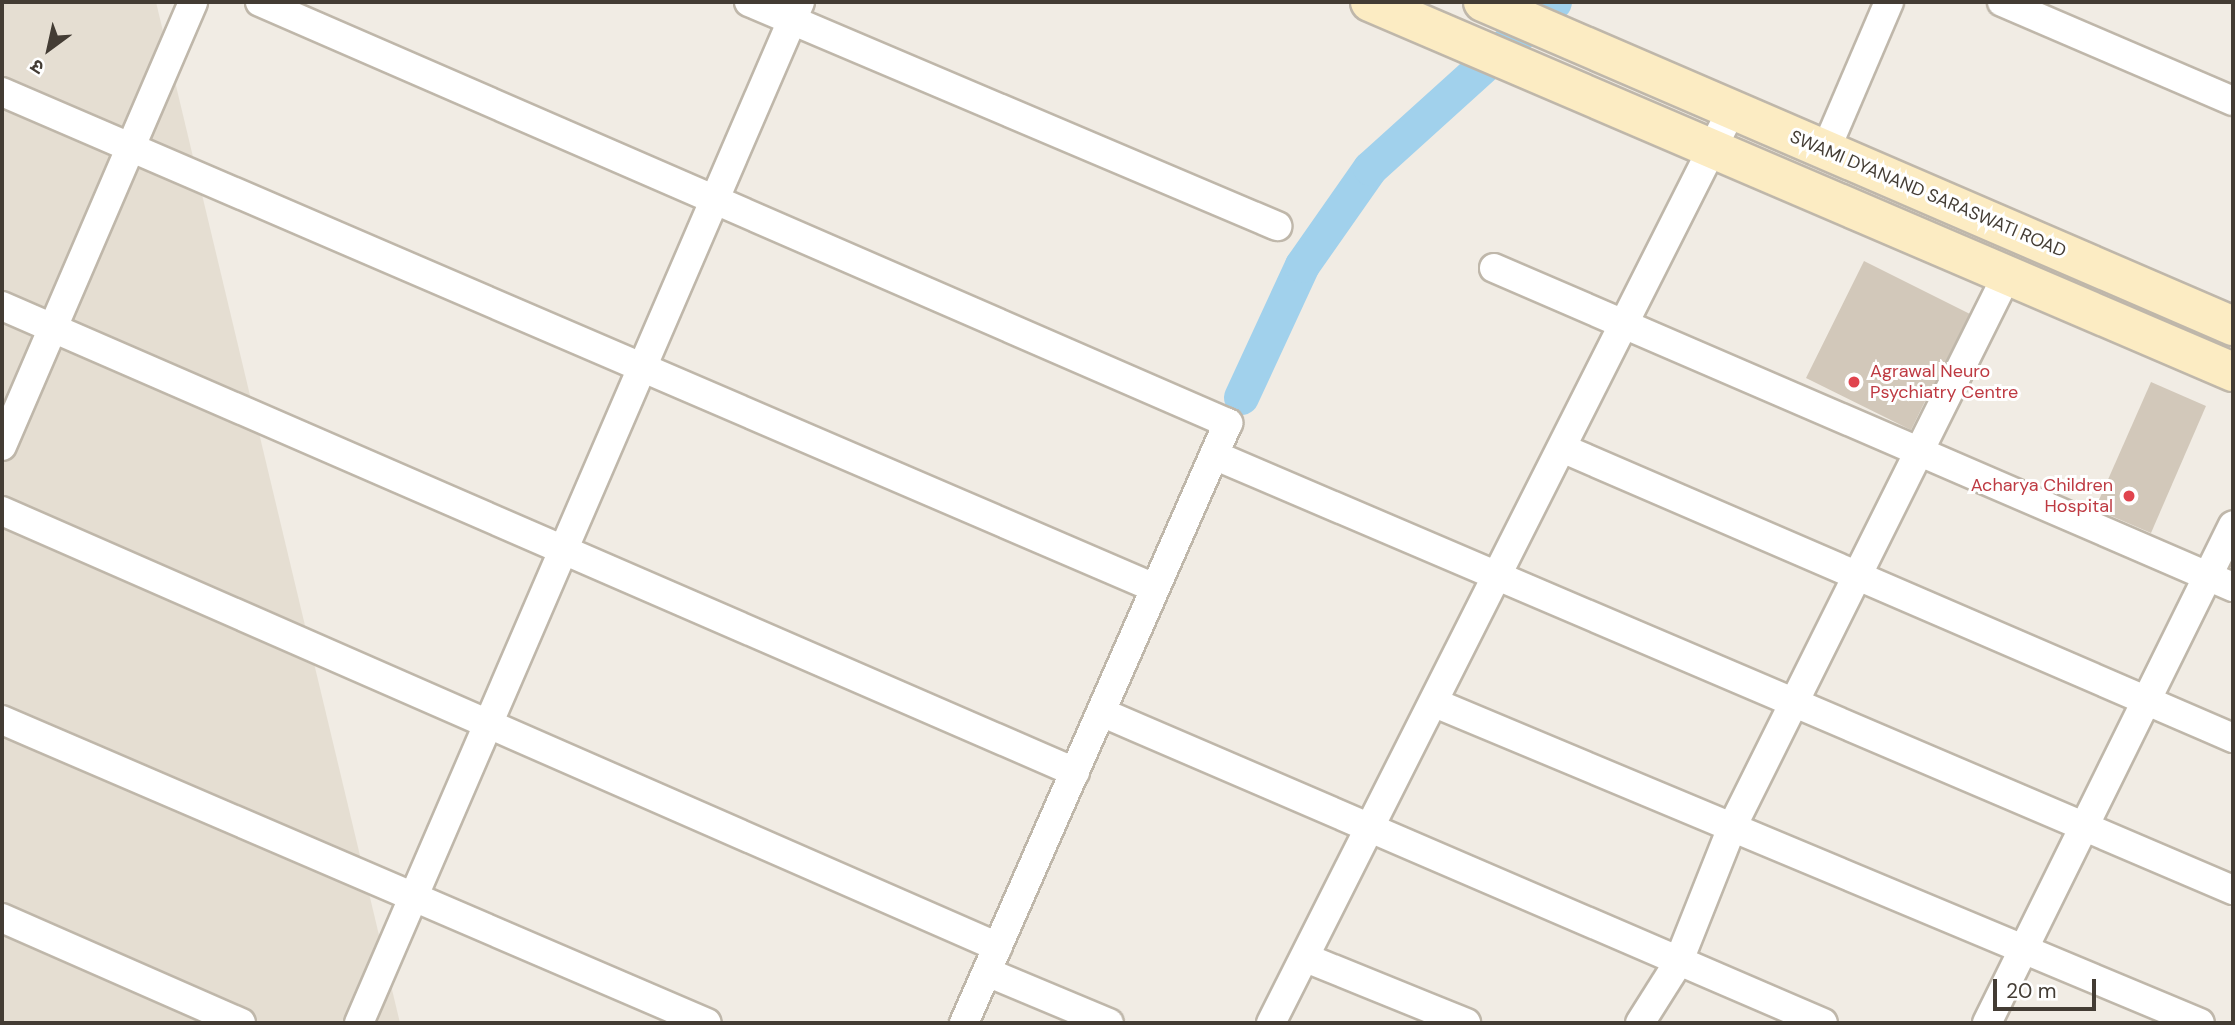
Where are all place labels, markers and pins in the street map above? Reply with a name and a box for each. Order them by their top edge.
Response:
place label: Agrawal Neuro Psychiatry Centre [1870,361,2018,404]
marker: Agrawal Neuro Psychiatry Centre [1844,372,1864,392]
place label: Acharya Children Hospital [1971,475,2113,518]
marker: Acharya Children Hospital [2119,486,2139,506]

